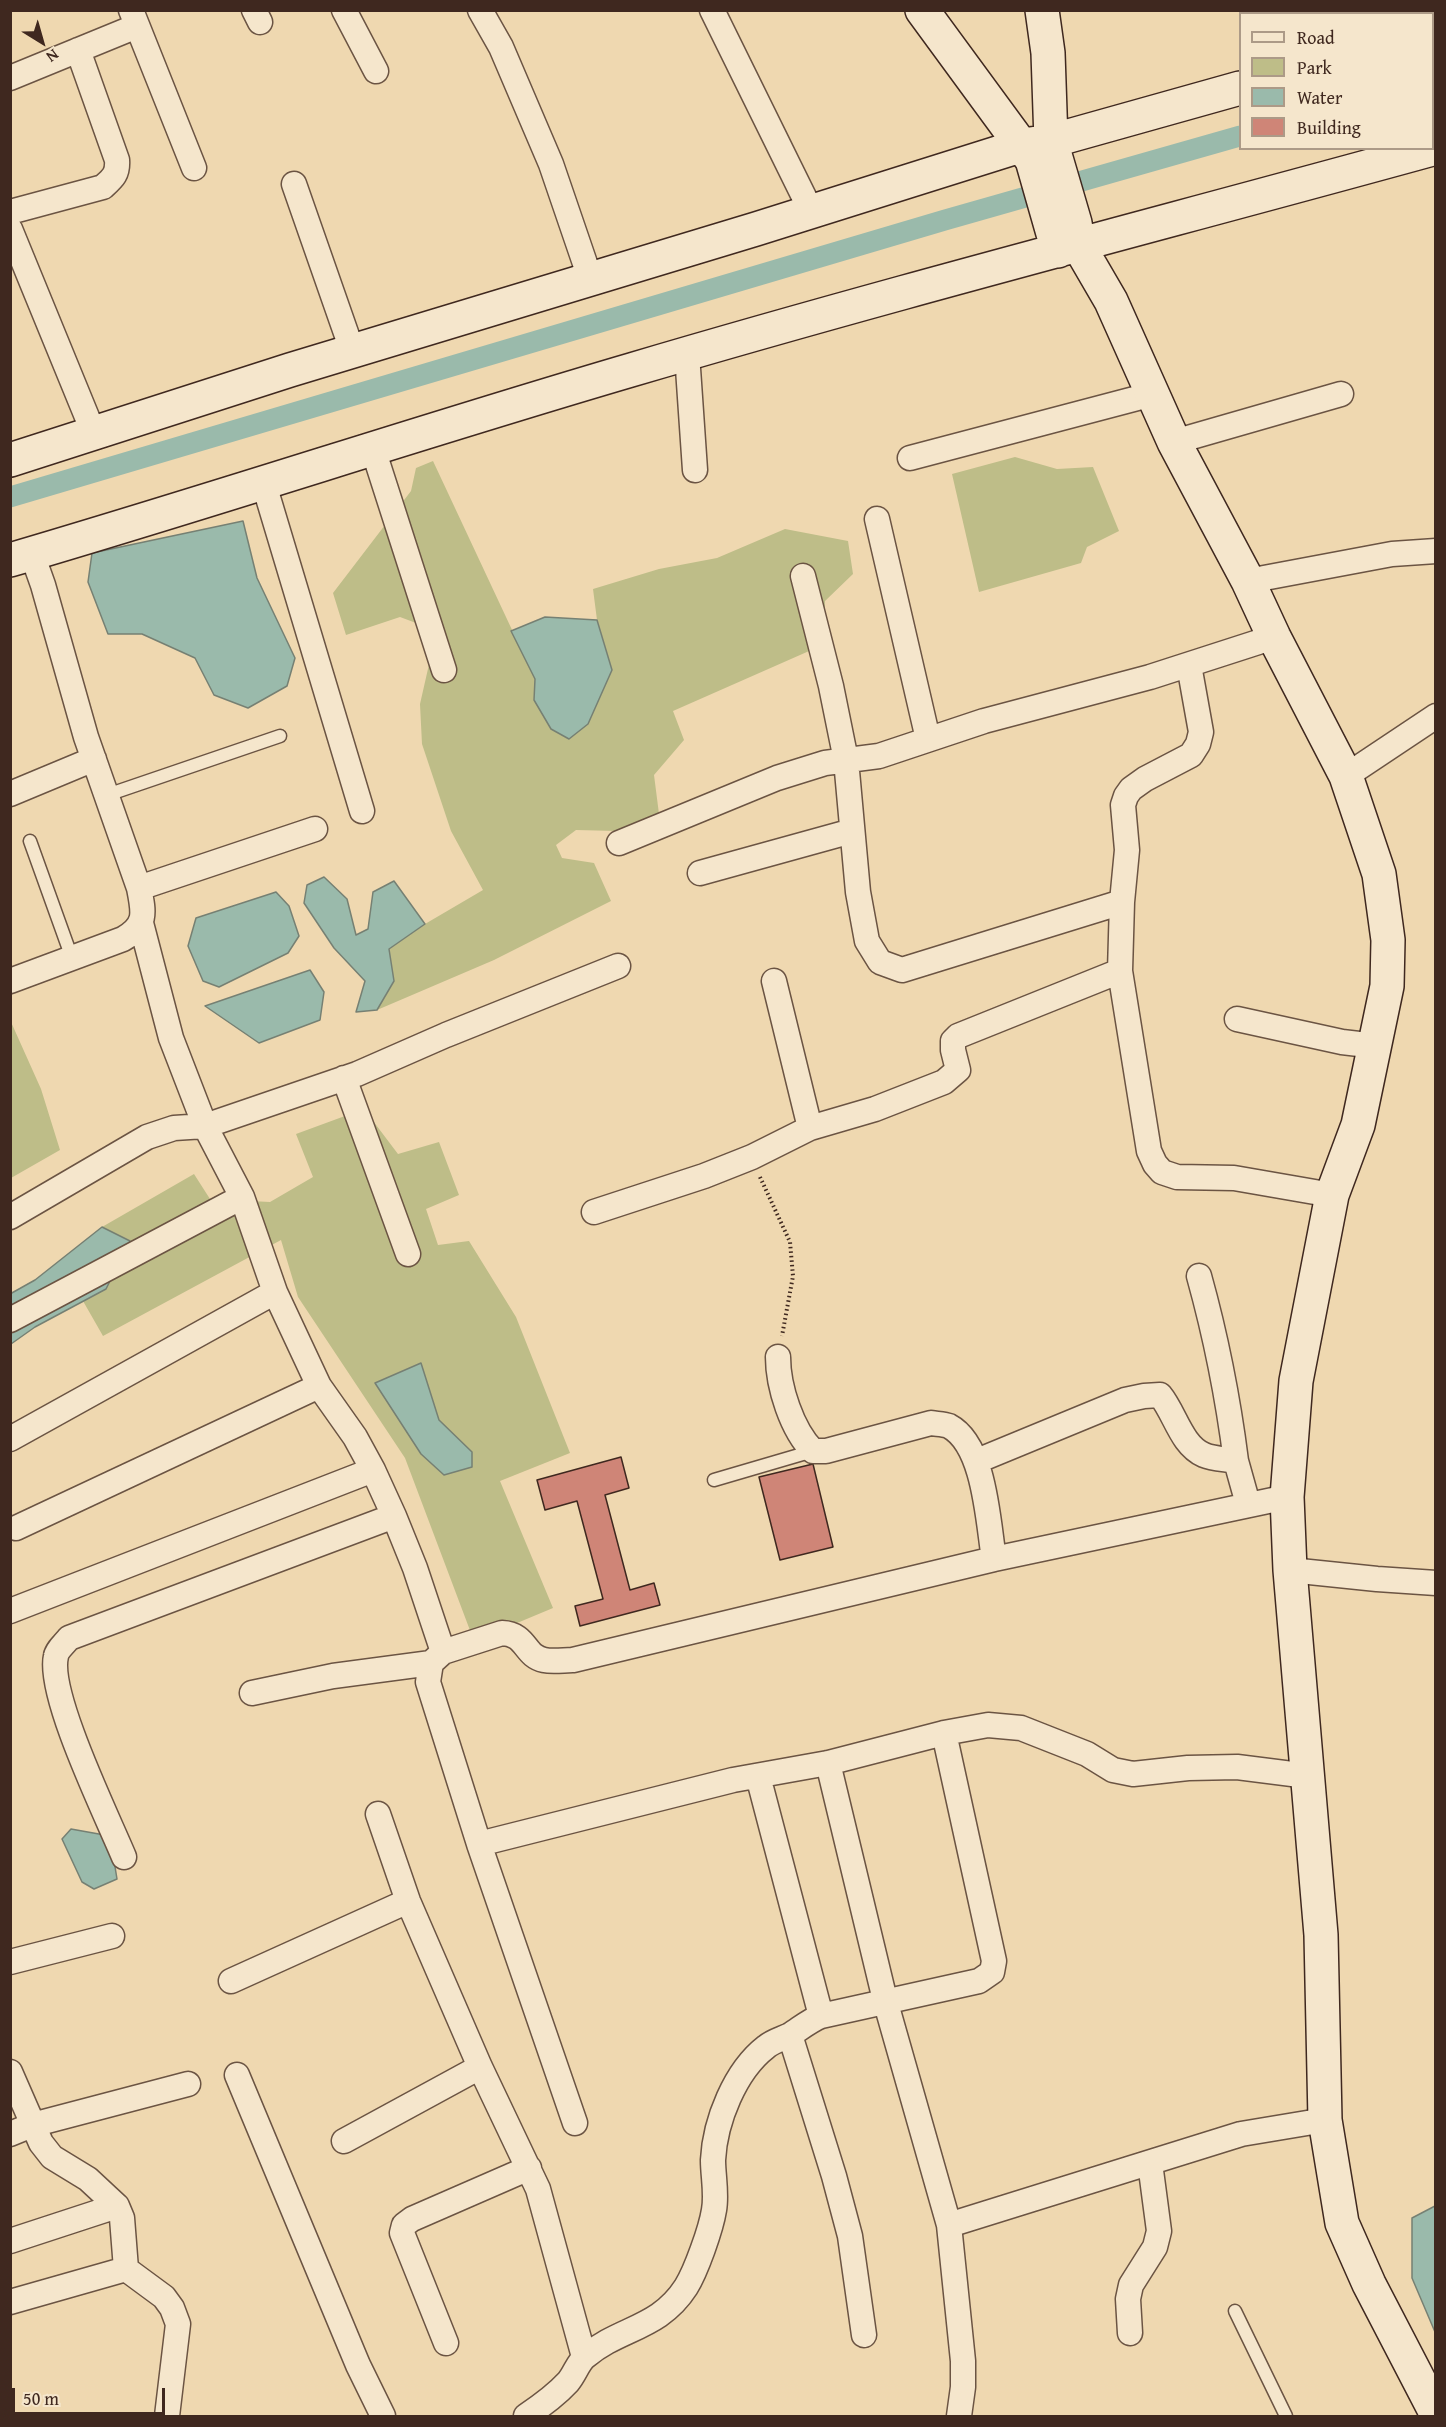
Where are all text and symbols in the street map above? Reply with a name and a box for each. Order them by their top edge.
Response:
north arrow [12,12,72,72]
legend [1239,12,1434,150]
text: Road [1297,24,1335,51]
text: N [41,44,64,69]
text: Park [1297,54,1332,81]
text: Water [1297,84,1342,111]
text: Building [1297,114,1361,141]
scale bar [15,2376,168,2414]
text: 50 m [23,2385,59,2412]

